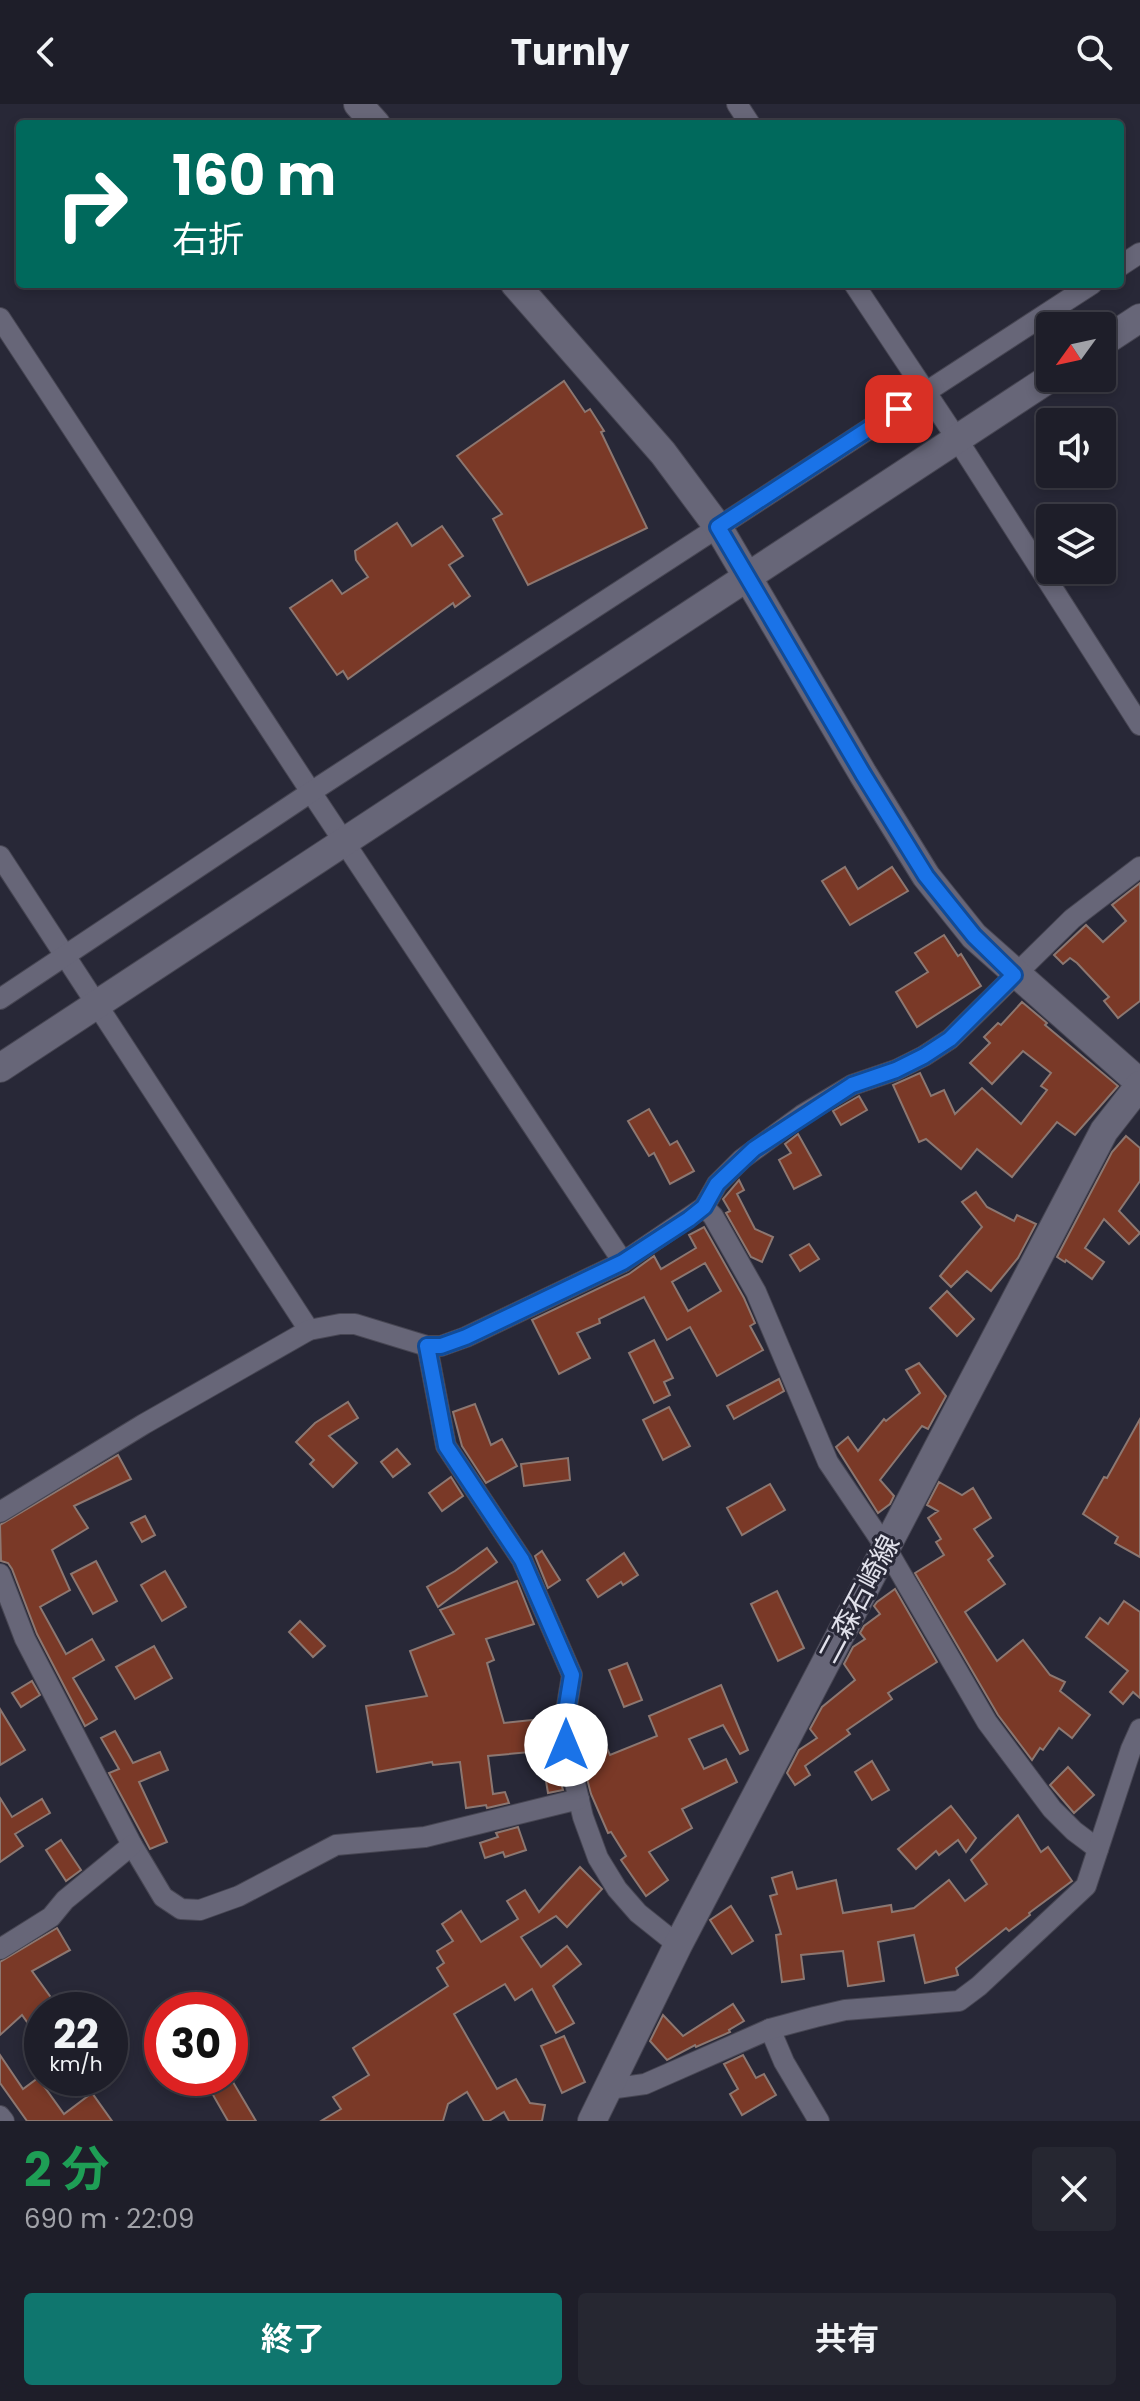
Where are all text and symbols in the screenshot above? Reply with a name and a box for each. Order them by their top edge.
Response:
text: Turnly [511,27,629,78]
icon: back [24,30,68,74]
icon: search [1072,30,1116,74]
text: 160 m [172,136,336,215]
icon: right [40,152,144,256]
text: 右折 [172,214,244,265]
north arrow [1036,312,1116,392]
map controls [1036,312,1116,584]
pin [865,375,933,443]
icon: arrive [877,387,921,431]
button: sound [1036,408,1116,488]
button: layers [1036,504,1116,584]
street label: 二森石崎線 [809,1528,909,1670]
position arrow [524,1703,608,1787]
speed limit sign: 30 [144,1992,248,2096]
text: 22 [53,2006,99,2062]
text: km/h [49,2050,103,2078]
text: 2 分 [24,2136,110,2203]
button: close [1032,2147,1116,2231]
text: 690 m · 22:09 [24,2201,194,2237]
button: 終了 [24,2293,562,2385]
button: 共有 [578,2293,1116,2385]

